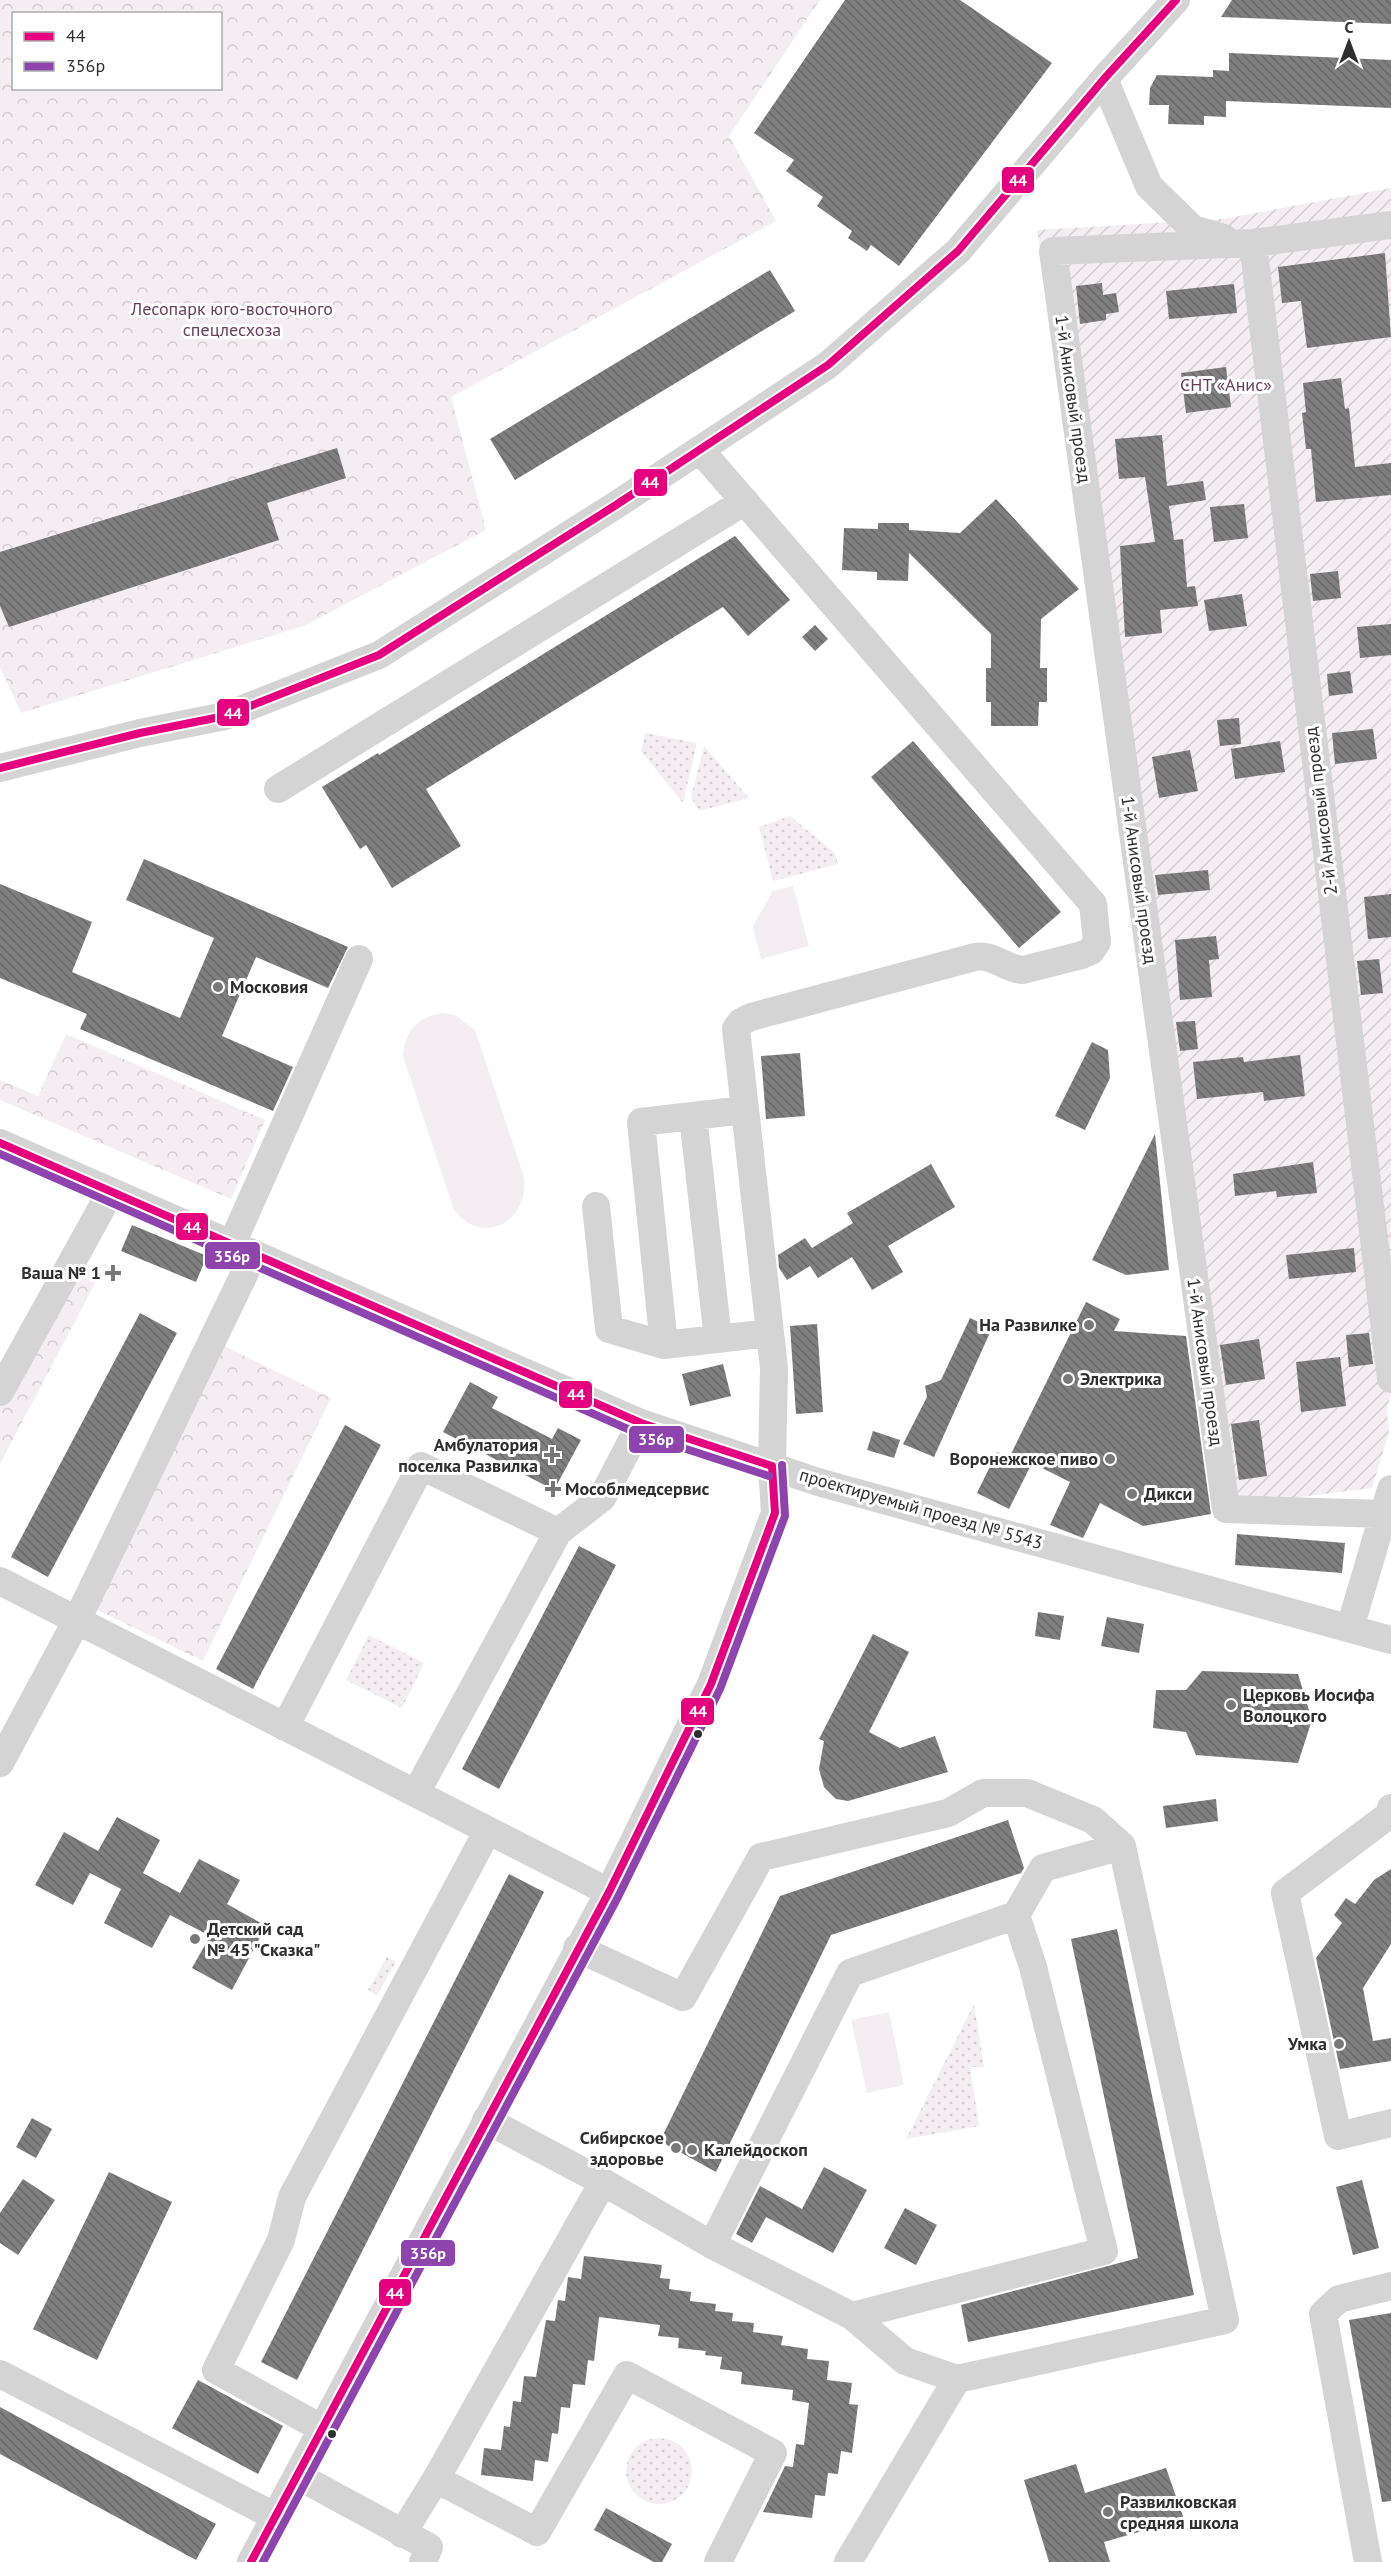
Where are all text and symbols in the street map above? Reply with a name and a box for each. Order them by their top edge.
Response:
legend [12,12,222,90]
north arrow [1319,12,1379,72]
text: С [1345,17,1354,37]
text: 44 [66,24,86,47]
text: 356р [66,54,105,77]
line badge: 44 [1001,166,1035,194]
text: 44 [1009,170,1027,190]
park label: Лесопарк юго-восточного спецлесхоза [130,297,333,341]
street label: 1-й Анисовый проезд [1050,314,1097,485]
park label: СНТ «Анис» [1180,373,1272,396]
line badge: 44 [633,468,668,497]
text: 44 [641,472,659,492]
line badge: 44 [216,698,250,727]
text: 44 [224,703,242,723]
street label: 2-й Анисовый проезд [1299,725,1342,896]
street label: 1-й Анисовый проезд [1116,795,1163,966]
place label: Московия [230,975,308,998]
marker: Московия [211,980,225,994]
line badge: 44 [175,1212,209,1241]
text: 44 [183,1217,201,1237]
line badge: 356р [204,1241,261,1270]
text: 356р [214,1246,250,1266]
place label: Ваша № 1 [21,1261,101,1284]
marker: Ваша № 1 [106,1266,120,1280]
street label: 1-й Анисовый проезд [1182,1277,1229,1448]
place label: На Развилке [979,1313,1077,1336]
marker: На Развилке [1082,1318,1096,1332]
place label: Электрика [1080,1367,1162,1390]
marker: Электрика [1061,1372,1075,1386]
line badge: 44 [558,1380,593,1409]
text: 44 [567,1384,585,1404]
line badge: 356р [628,1425,685,1454]
text: 356р [638,1429,674,1449]
place label: Амбулатория поселка Развилка [398,1433,538,1477]
marker: Амбулатория поселка Развилка [543,1446,561,1464]
place label: Воронежское пиво [950,1447,1098,1470]
marker: Воронежское пиво [1103,1452,1117,1466]
street label: проектируемый проезд № 5543 [797,1463,1045,1554]
place label: Мособлмедсервис [565,1477,710,1500]
marker: Мособлмедсервис [546,1482,560,1496]
place label: Дикси [1144,1482,1192,1505]
marker: Дикси [1125,1487,1139,1501]
place label: Церковь Иосифа Волоцкого [1243,1683,1375,1727]
line badge: 44 [680,1697,715,1726]
marker: Церковь Иосифа Волоцкого [1224,1698,1238,1712]
text: 44 [689,1701,707,1721]
unlabelled marker [692,1728,704,1740]
place label: Детский сад № 45 "Сказка" [207,1917,321,1961]
marker: Детский сад № 45 "Сказка" [188,1932,202,1946]
place label: Умка [1287,2032,1327,2055]
marker: Умка [1332,2037,1346,2051]
place label: Сибирское здоровье [580,2126,664,2170]
place label: Калейдоскоп [704,2138,808,2161]
marker: Сибирское здоровье [669,2141,683,2155]
marker: Калейдоскоп [685,2143,699,2157]
line badge: 356р [400,2239,456,2267]
text: 356р [410,2243,446,2263]
line badge: 44 [378,2278,412,2307]
text: 44 [386,2283,404,2303]
unlabelled marker [326,2428,338,2440]
place label: Развилковская средняя школа [1120,2490,1239,2534]
marker: Развилковская средняя школа [1101,2505,1115,2519]

